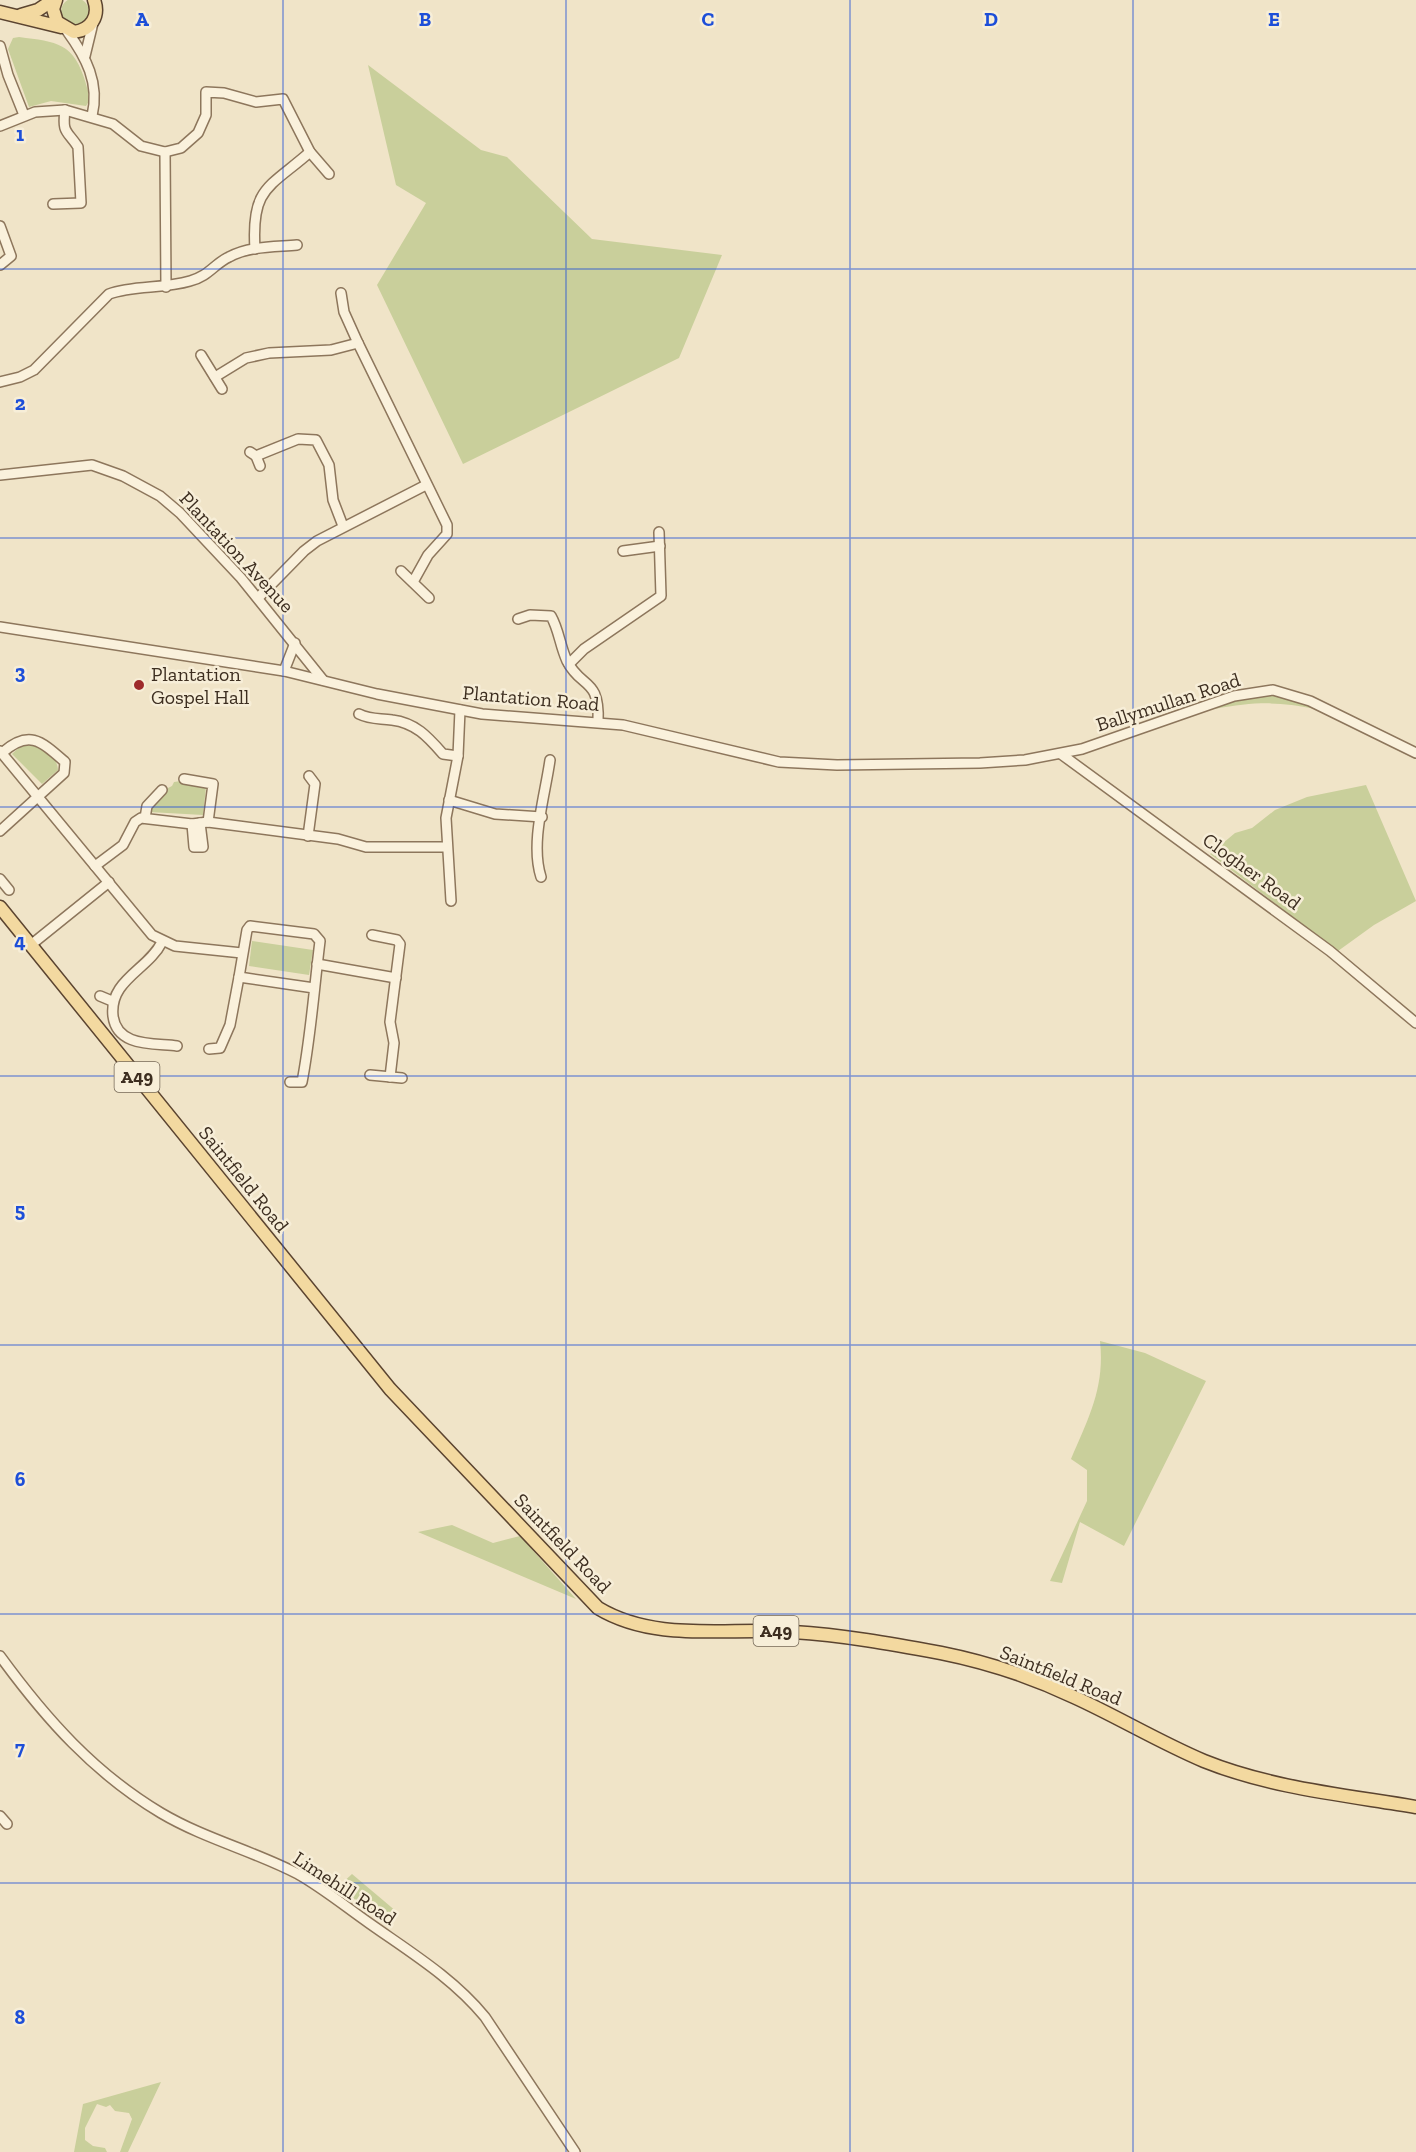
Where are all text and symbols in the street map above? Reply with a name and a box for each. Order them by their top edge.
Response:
text: A [135,7,149,31]
text: B [419,7,431,31]
text: C [702,7,715,31]
text: D [984,7,998,31]
text: E [1268,7,1280,31]
text: 1 [16,122,24,146]
text: 2 [15,391,26,415]
street label: Plantation Avenue [175,486,299,618]
text: 3 [15,660,26,684]
place label: Plantation Gospel Hall [151,662,249,709]
street label: Ballymullan Road [1093,667,1243,737]
marker: Plantation Gospel Hall [132,678,146,692]
street label: Plantation Road [462,680,600,716]
street label: Clogher Road [1198,827,1306,915]
text: 4 [14,929,26,953]
road number: A49 [114,1062,160,1092]
street label: Saintfield Road [194,1121,294,1237]
text: 5 [15,1198,25,1222]
text: 6 [15,1467,26,1491]
street label: Saintfield Road [509,1488,617,1598]
road number: A49 [754,1616,798,1646]
street label: Saintfield Road [997,1640,1126,1710]
text: 7 [15,1736,25,1760]
street label: Limehill Road [289,1846,401,1930]
text: 8 [15,2005,26,2029]

